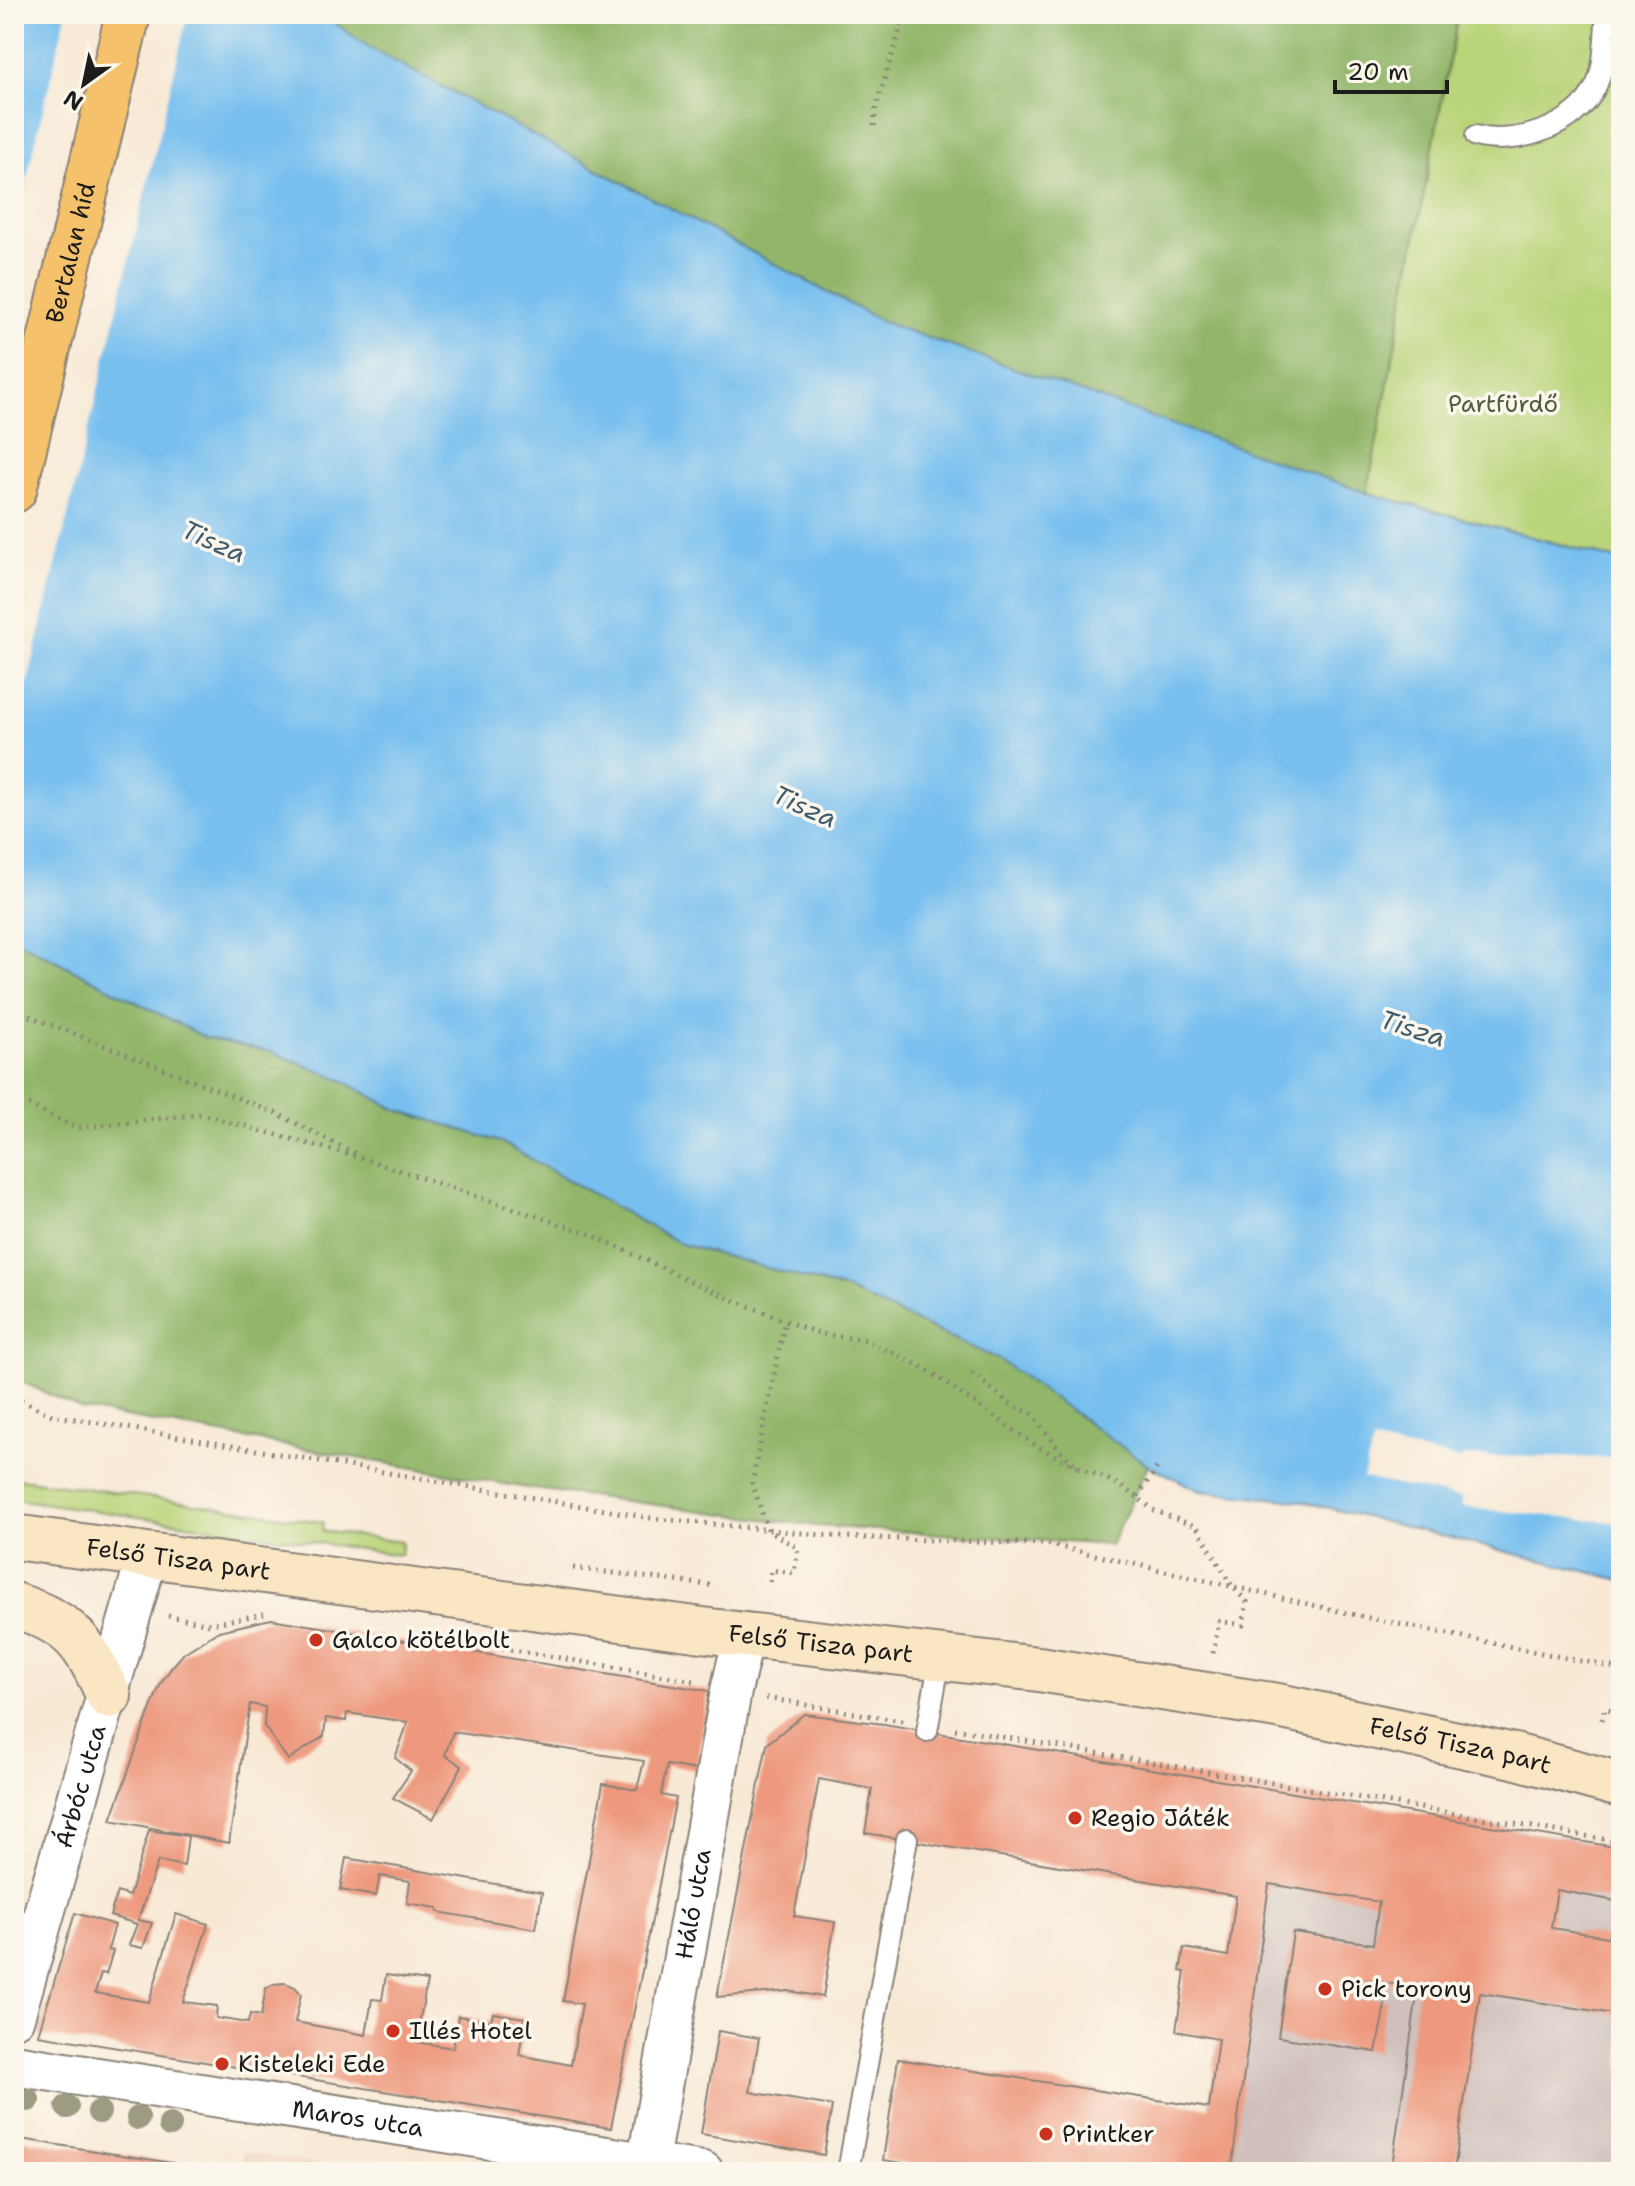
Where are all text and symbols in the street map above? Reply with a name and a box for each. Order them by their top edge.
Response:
north arrow [44,44,124,124]
scale bar [1335,44,1447,94]
text: 20 m [1347,56,1409,88]
text: N [58,83,89,117]
street label: Bertalan híd [39,179,103,326]
park label: Partfürdő [1448,388,1558,420]
water label: Tisza [176,511,252,571]
water label: Tisza [767,776,843,836]
water label: Tisza [1376,1001,1450,1055]
street label: Felső Tisza part [84,1531,273,1587]
street label: Felső Tisza part [727,1617,915,1670]
place label: Galco kötélbolt [332,1624,510,1656]
marker: Galco kötélbolt [307,1631,325,1649]
street label: Felső Tisza part [1367,1710,1555,1781]
street label: Árbóc utca [48,1721,114,1852]
place label: Regio Játék [1091,1802,1230,1834]
marker: Regio Játék [1066,1809,1084,1827]
street label: Háló utca [668,1846,719,1962]
place label: Pick torony [1341,1973,1472,2005]
marker: Pick torony [1316,1980,1334,1998]
place label: Illés Hotel [409,2015,533,2047]
marker: Illés Hotel [384,2022,402,2040]
place label: Kisteleki Ede [238,2048,385,2080]
marker: Kisteleki Ede [213,2055,231,2073]
street label: Maros utca [290,2092,426,2144]
place label: Printker [1062,2118,1154,2150]
marker: Printker [1037,2125,1055,2143]

